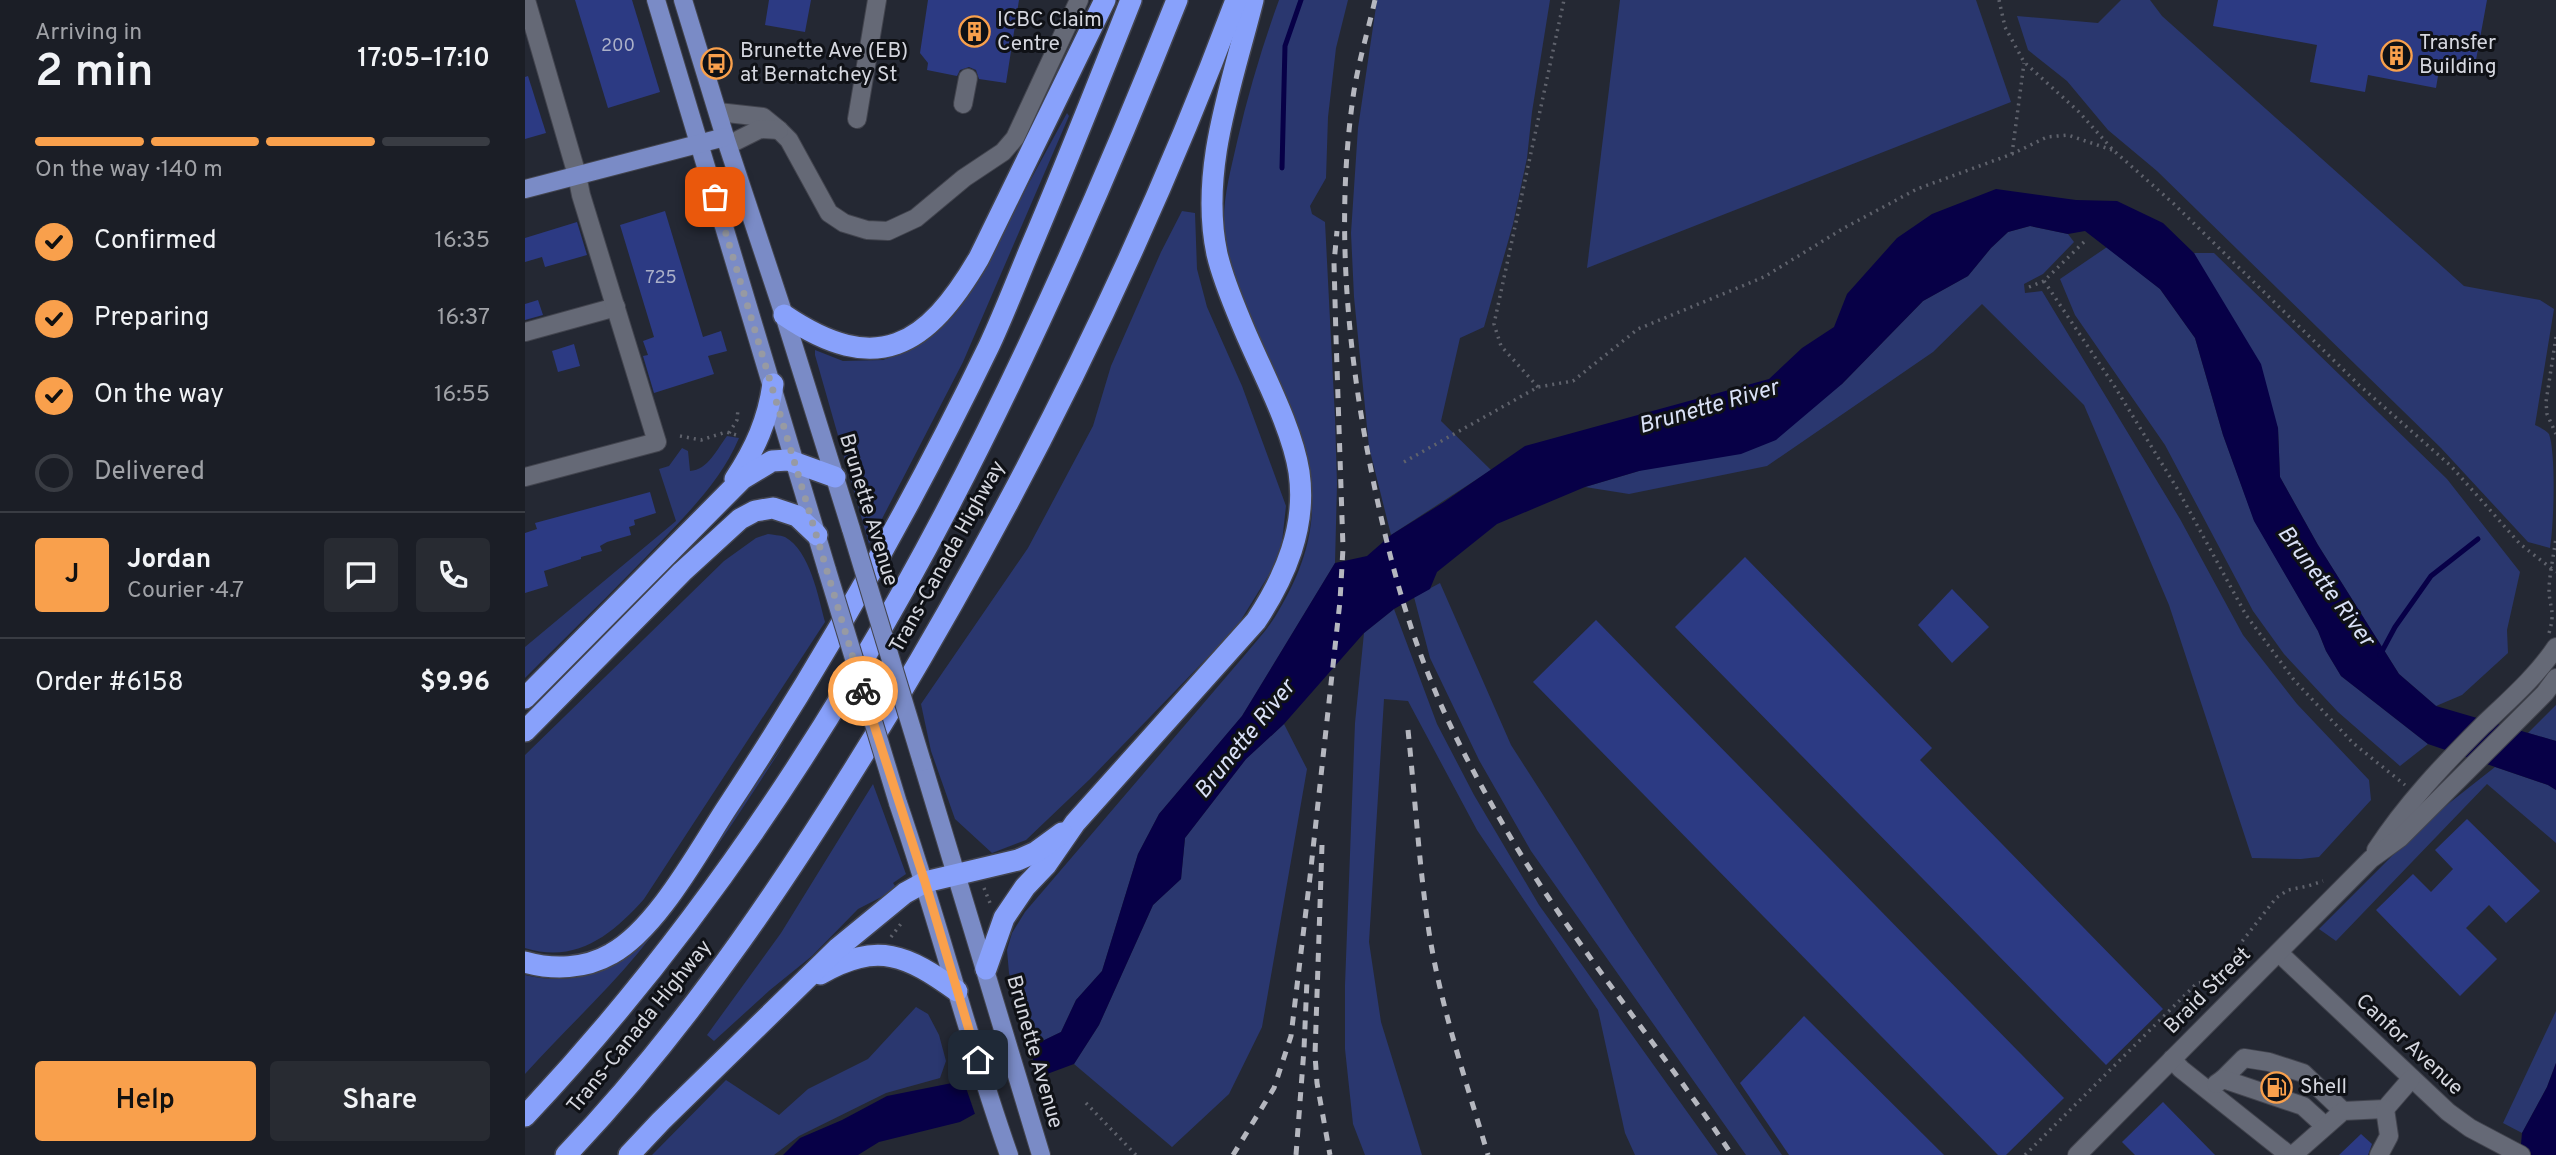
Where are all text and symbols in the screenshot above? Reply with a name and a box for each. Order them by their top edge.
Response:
place label: ICBC Claim Centre [997,7,1102,58]
building icon: ICBC Claim Centre [957,15,991,49]
text: Arriving in [35,19,142,48]
place label: Transfer Building [2419,30,2497,81]
house number: 200 [601,35,635,58]
place label: Brunette Ave (EB) at Bernatchey St [740,38,908,89]
building icon: Transfer Building [2379,38,2413,72]
text: 17:05–17:10 [357,43,490,76]
text: 2 min [35,44,154,103]
bus stop icon: Brunette Ave (EB) at Bernatchey St [700,46,734,80]
text: On the way · 140 m [35,156,223,185]
pin [685,167,745,227]
icon: bag [696,178,734,216]
icon: check [35,223,73,261]
text: Confirmed [94,225,217,258]
text: 16:35 [434,227,490,256]
house number: 725 [645,267,677,290]
icon: check [35,300,73,338]
text: Preparing [94,302,209,335]
text: 16:37 [437,304,490,333]
water label: Brunette River [1636,374,1785,442]
icon: check [35,377,73,415]
text: On the way [94,379,224,412]
text: 16:55 [434,381,490,410]
street label: Brunette Avenue [832,431,904,589]
text: Delivered [94,456,205,489]
street label: Trans-Canada Highway [884,456,1012,658]
water label: Brunette River [2270,521,2381,655]
button: chat [324,538,398,612]
button: phone [416,538,490,612]
text: Jordan [127,544,211,577]
text: J [65,559,79,592]
text: Courier · 4.7 [127,577,244,606]
courier [828,656,898,726]
text: Order #6158 [35,667,184,700]
text: $9.96 [420,667,490,700]
icon: bike [844,672,882,710]
water label: Brunette River [1189,673,1304,805]
street label: Trans-Canada Highway [562,935,718,1119]
street label: Braid Street [2159,942,2257,1040]
street label: Brunette Avenue [999,972,1069,1132]
street label: Canfor Avenue [2350,988,2468,1102]
pin [948,1030,1008,1090]
icon: home [959,1041,997,1079]
button: Help [35,1061,256,1141]
button: Share [270,1061,490,1141]
fuel station icon: Shell [2260,1070,2294,1104]
place label: Shell [2300,1074,2347,1101]

